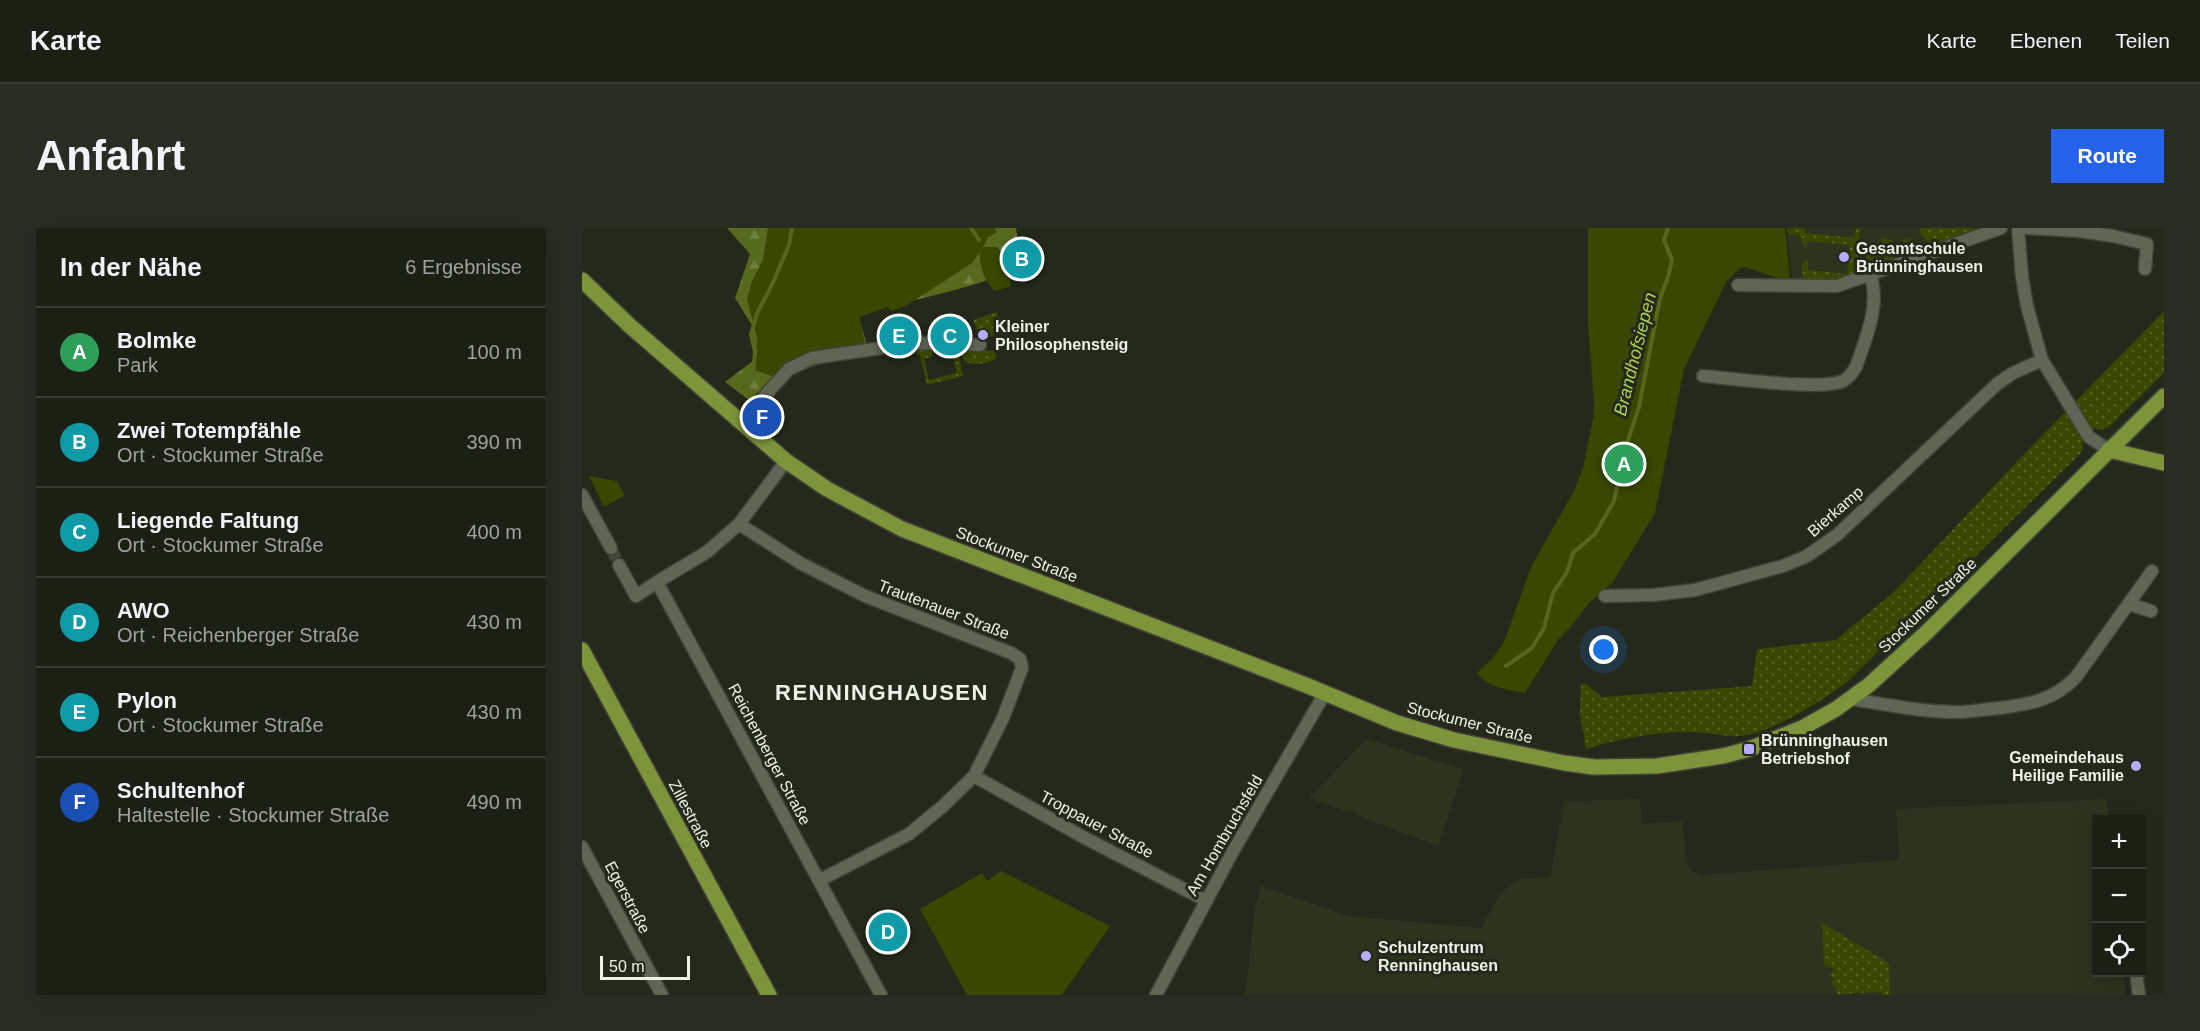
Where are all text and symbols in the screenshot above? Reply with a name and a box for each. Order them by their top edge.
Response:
text: Karte [30,25,102,56]
text: Karte [1927,29,1977,52]
text: Ebenen [2010,29,2082,52]
text: Teilen [2115,29,2170,52]
button: Route [2051,129,2164,183]
text: Anfahrt [36,132,185,179]
pin: B [1002,237,1042,282]
place label: Gesamtschule Brünninghausen [1856,240,1983,275]
marker: Gesamtschule Brünninghausen [1837,250,1851,264]
text: In der Nähe [60,252,202,282]
text: 6 Ergebnisse [405,256,522,278]
water label: Brandhofsiepen [1610,290,1660,418]
pin: E [880,314,918,358]
pin: C [930,314,970,358]
place label: Kleiner Philosophensteig [995,318,1128,353]
text: Bolmke [117,328,196,353]
marker: Kleiner Philosophensteig [976,328,990,342]
text: A [72,341,87,363]
text: 100 m [466,341,522,363]
text: Park [117,354,158,376]
pin: F [742,394,782,440]
text: Zwei Totempfähle [117,418,301,443]
text: B [72,431,87,453]
text: 390 m [466,431,522,453]
pin: A [1604,442,1644,486]
text: Ort · Stockumer Straße [117,444,324,466]
street label: Bierkamp [1804,483,1866,540]
text: Liegende Faltung [117,508,299,533]
text: C [72,521,87,543]
text: 400 m [466,521,522,543]
street label: Stockumer Straße [954,523,1080,586]
text: Ort · Stockumer Straße [117,534,324,556]
street label: Stockumer Straße [1875,554,1980,656]
street label: Trautenauer Straße [876,577,1012,642]
text: AWO [117,598,170,623]
text: D [72,611,87,633]
text: 430 m [466,611,522,633]
text: Ort · Reichenberger Straße [117,624,359,646]
your location [1589,635,1618,664]
district label: RENNINGHAUSEN [775,680,989,705]
street label: Reichenberger Straße [725,681,814,828]
text: Pylon [117,688,177,713]
street label: Stockumer Straße [1405,699,1535,746]
text: E [73,701,86,723]
text: 430 m [466,701,522,723]
text: Ort · Stockumer Straße [117,714,324,736]
place label: Brünninghausen Betriebshof [1761,732,1888,767]
marker: Brünninghausen Betriebshof [1742,742,1756,756]
place label: Gemeindehaus Heilige Familie [2009,749,2124,784]
marker: Gemeindehaus Heilige Familie [2129,759,2143,773]
street label: Am Hombruchsfeld [1183,772,1266,898]
street label: Zillestraße [666,777,716,851]
text: Schultenhof [117,778,244,803]
street label: Troppauer Straße [1037,787,1156,861]
text: F [73,791,86,813]
text: 490 m [466,791,522,813]
text: Haltestelle · Stockumer Straße [117,804,389,826]
map controls [2092,815,2146,977]
button: + [2092,815,2146,869]
street label: Egerstraße [601,858,654,936]
button: − [2092,869,2146,923]
pin: D [868,910,908,954]
button: locate [2092,923,2146,977]
place label: Schulzentrum Renninghausen [1378,939,1498,974]
marker: Schulzentrum Renninghausen [1359,949,1373,963]
scale bar [600,953,690,980]
text: 50 m [609,958,645,975]

